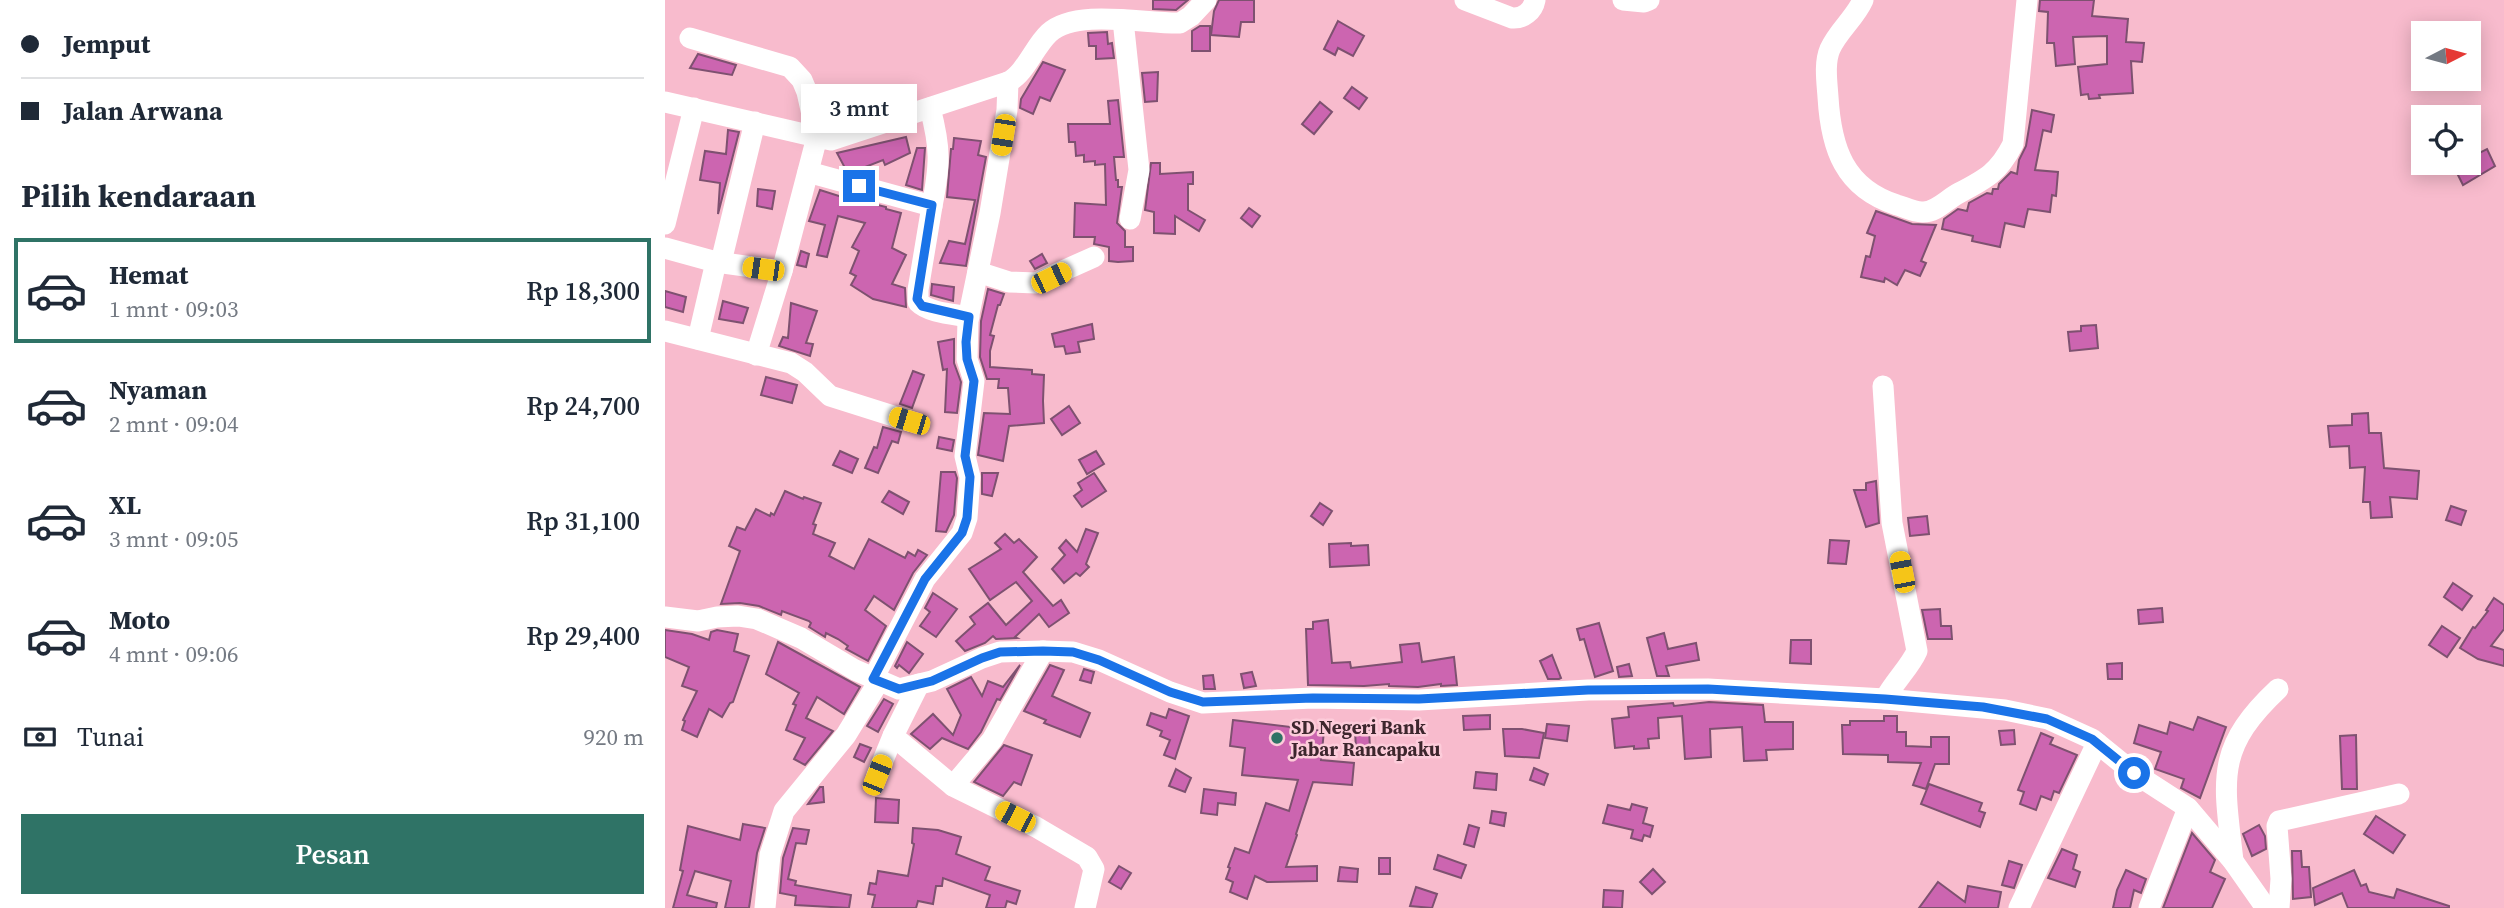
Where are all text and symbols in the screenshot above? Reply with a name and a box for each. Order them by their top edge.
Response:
north arrow [2411,21,2481,91]
map controls [2411,21,2481,175]
text: Jemput [63,26,150,62]
callout: 3 mnt [801,85,917,134]
text: 3 mnt [829,92,889,124]
text: Jalan Arwana [63,93,223,129]
button: locate [2411,105,2481,175]
car [990,113,1017,157]
route end [843,170,875,202]
text: Pilih kendaraan [21,174,256,218]
car [741,256,786,282]
text: Hemat [109,257,188,293]
icon: car [25,259,88,322]
car [1028,259,1075,297]
text: Rp 18,300 [526,273,640,309]
text: 1 mnt · 09:03 [109,293,238,325]
text: Nyaman [109,372,207,408]
icon: car [25,374,88,437]
text: Rp 24,700 [526,388,640,424]
car [886,405,933,437]
text: 2 mnt · 09:04 [109,408,238,440]
text: XL [109,487,141,523]
icon: car [25,489,88,552]
text: Rp 31,100 [526,503,640,539]
text: 3 mnt · 09:05 [109,523,238,555]
car [1888,549,1917,595]
text: Moto [109,602,170,638]
icon: car [25,604,88,667]
text: Rp 29,400 [526,618,640,654]
text: 4 mnt · 09:06 [109,638,238,670]
place label: SD Negeri Bank Jabar Rancapaku [1290,714,1441,762]
icon: cash [21,718,59,756]
text: Tunai [77,719,144,755]
text: 920 m [583,721,644,753]
marker: SD Negeri Bank Jabar Rancapaku [1269,730,1285,746]
car [860,752,895,798]
route start [2118,757,2150,789]
car [992,798,1039,836]
button: Pesan [21,814,644,894]

